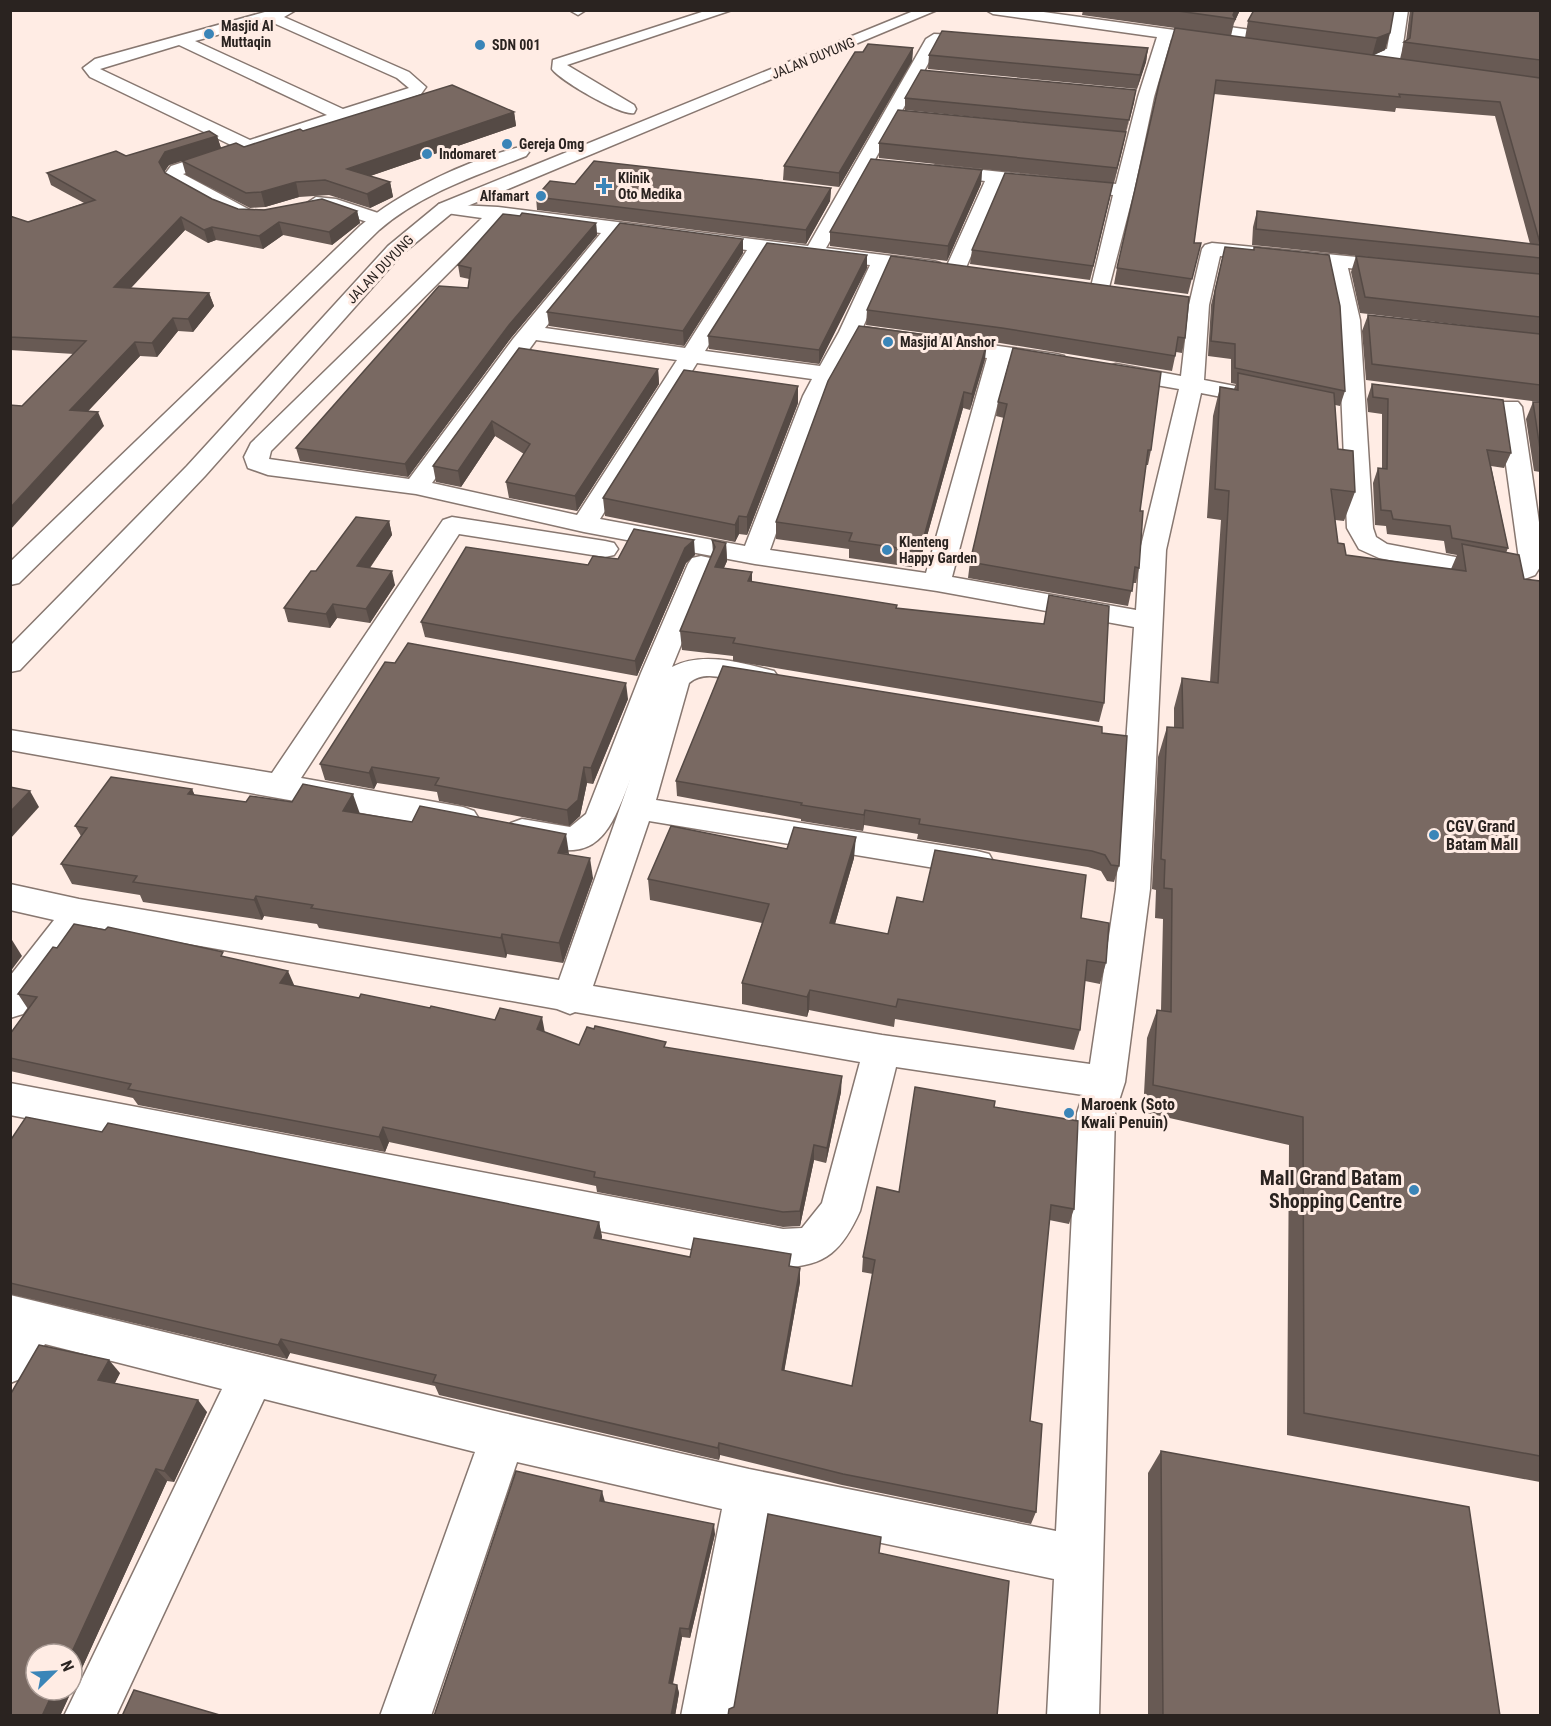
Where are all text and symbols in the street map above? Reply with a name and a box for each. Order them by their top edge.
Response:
place label: Masjid Al Muttaqin [221,18,274,50]
marker: Masjid Al Muttaqin [202,27,216,41]
street label: JALAN DUYUNG [769,34,857,82]
place label: SDN 001 [492,37,541,53]
marker: SDN 001 [473,38,487,52]
place label: Gereja Omg [519,136,584,152]
marker: Gereja Omg [500,137,514,151]
place label: Indomaret [439,146,496,162]
marker: Indomaret [420,147,434,161]
place label: Klinik Oto Medika [618,170,682,202]
marker: Klinik Oto Medika [595,177,613,195]
place label: Alfamart [480,188,529,204]
marker: Alfamart [534,189,548,203]
street label: JALAN DUYUNG [343,232,417,306]
place label: Masjid Al Anshor [900,334,996,350]
marker: Masjid Al Anshor [881,335,895,349]
place label: Klenteng Happy Garden [899,534,977,566]
marker: Klenteng Happy Garden [880,543,894,557]
place label: CGV Grand Batam Mall [1446,817,1518,854]
marker: CGV Grand Batam Mall [1427,828,1441,842]
place label: Maroenk (Soto Kwali Penuin) [1081,1095,1175,1132]
marker: Maroenk (Soto Kwali Penuin) [1062,1106,1076,1120]
place label: Mall Grand Batam Shopping Centre [1260,1166,1402,1213]
marker: Mall Grand Batam Shopping Centre [1407,1183,1421,1197]
north arrow [24,1642,84,1702]
text: N [57,1658,78,1674]

